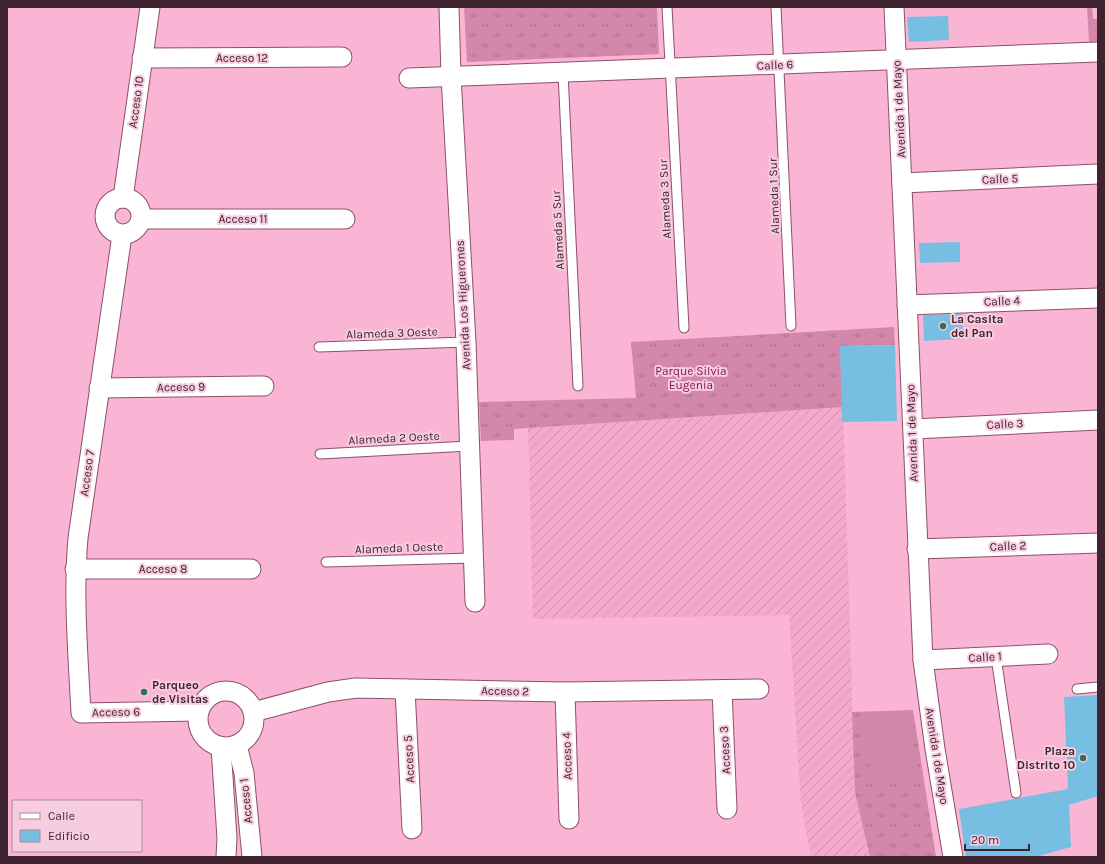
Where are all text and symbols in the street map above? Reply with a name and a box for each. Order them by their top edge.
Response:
street label: Acceso 12 [216,51,268,65]
street label: Calle 6 [756,57,794,73]
street label: Avenida 1 de Mayo [889,60,909,158]
street label: Acceso 10 [125,75,147,129]
street label: Alameda 1 Sur [766,157,782,234]
street label: Alameda 3 Sur [656,158,674,239]
street label: Calle 5 [982,171,1019,187]
street label: Alameda 5 Sur [549,189,567,270]
street label: Acceso 11 [218,212,268,226]
street label: Avenida Los Higuerones [453,240,473,370]
street label: Calle 4 [984,293,1021,309]
place label: La Casita del Pan [951,312,1004,340]
marker: La Casita del Pan [938,321,948,331]
street label: Alameda 3 Oeste [346,324,438,342]
park label: Parque Silvia Eugenia [655,364,727,392]
street label: Acceso 9 [157,380,205,394]
street label: Avenida 1 de Mayo [903,384,921,482]
street label: Calle 3 [986,416,1024,432]
street label: Alameda 2 Oeste [348,429,440,447]
street label: Acceso 7 [77,449,97,497]
street label: Calle 2 [989,538,1027,554]
street label: Alameda 1 Oeste [355,539,443,557]
street label: Acceso 8 [139,562,187,576]
street label: Calle 1 [968,649,1002,665]
place label: Parqueo de Visitas [152,678,208,706]
street label: Acceso 2 [481,684,529,698]
marker: Parqueo de Visitas [139,687,149,697]
street label: Acceso 6 [92,705,140,719]
street label: Avenida 1 de Mayo [922,706,952,806]
street label: Acceso 3 [717,726,733,774]
street label: Acceso 4 [559,732,575,780]
street label: Acceso 5 [401,734,417,783]
place label: Plaza Distrito 10 [1017,744,1075,772]
marker: Plaza Distrito 10 [1078,753,1088,763]
street label: Acceso 1 [237,778,255,824]
legend [12,800,142,852]
text: Calle [48,809,75,823]
scale bar [965,826,1029,852]
text: Edificio [48,829,89,843]
text: 20 m [971,833,999,847]

